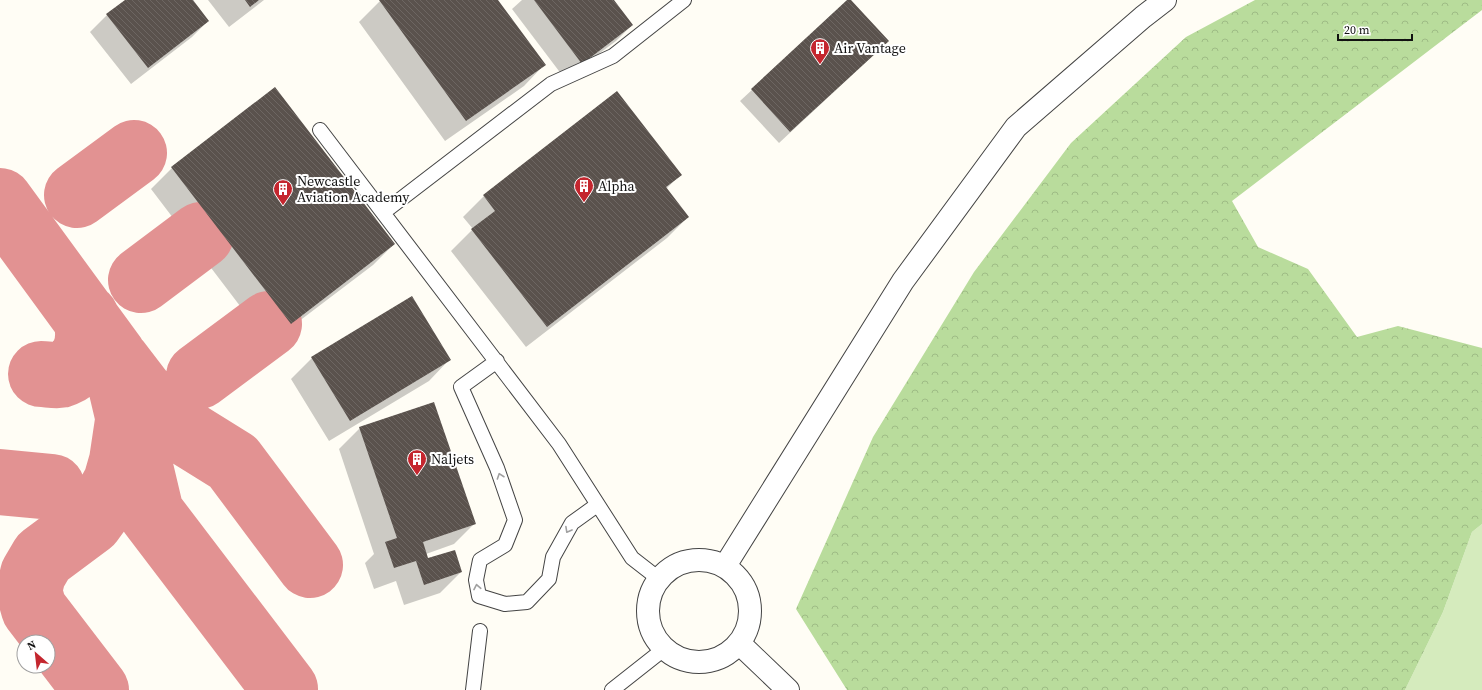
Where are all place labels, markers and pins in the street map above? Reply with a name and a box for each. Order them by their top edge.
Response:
building icon: Air Vantage [809,37,831,65]
place label: Air Vantage [834,38,906,58]
place label: Newcastle Aviation Academy [297,171,410,207]
building icon: Alpha [573,175,595,203]
place label: Alpha [598,176,636,196]
building icon: Newcastle Aviation Academy [272,178,294,206]
building icon: Naljets [406,448,428,476]
place label: Naljets [431,449,474,469]

